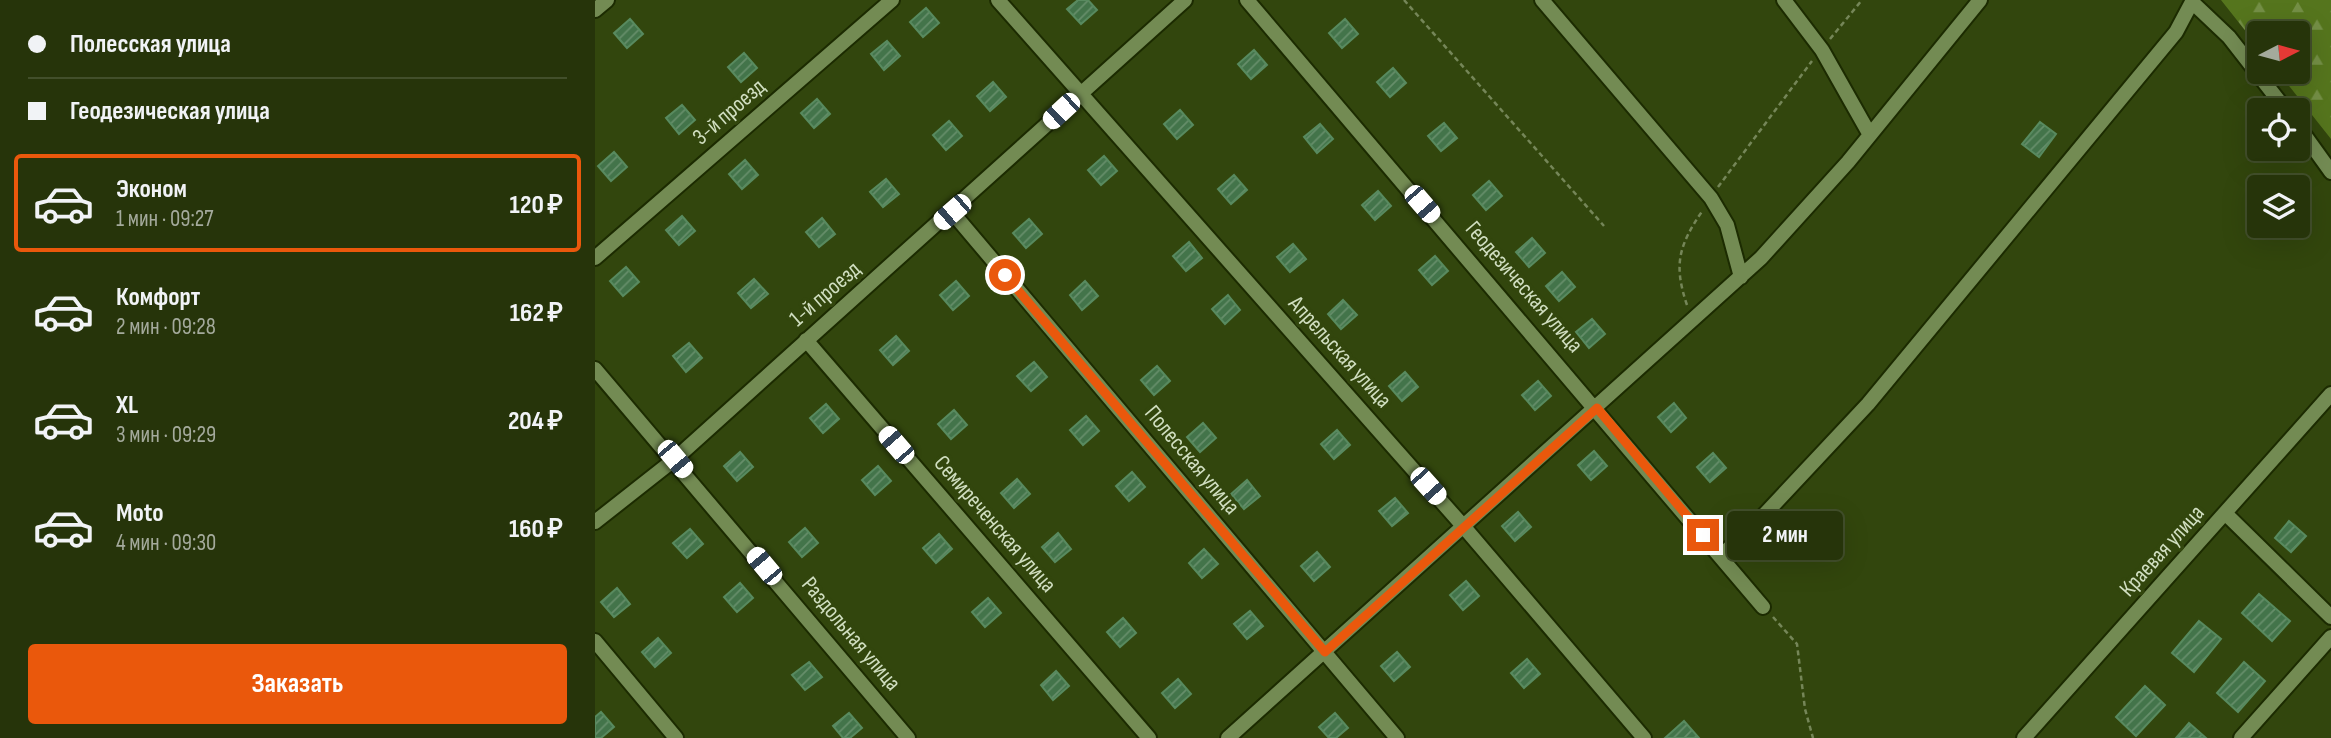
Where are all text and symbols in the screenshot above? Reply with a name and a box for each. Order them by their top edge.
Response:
north arrow [2247,21,2310,84]
map controls [2247,21,2310,238]
text: Полесская улица [70,29,231,60]
street label: 3-й проезд [687,73,771,151]
car [1039,89,1084,133]
text: Геодезическая улица [70,96,270,127]
button: locate [2247,98,2310,161]
icon: car [32,172,95,235]
text: Эконом [116,174,187,205]
button: layers [2247,175,2310,238]
car [1401,181,1444,227]
text: 120 ₽ [510,190,563,221]
car [930,190,975,234]
text: 1 мин · 09:27 [116,205,214,233]
street label: Геодезическая улица [1459,215,1589,359]
street label: 1-й проезд [784,255,867,333]
route start [989,259,1021,291]
icon: car [32,280,95,343]
text: Комфорт [116,282,200,313]
street label: Апрельская улица [1282,289,1398,414]
text: 162 ₽ [510,298,563,329]
text: 2 мин · 09:28 [116,313,216,341]
icon: car [32,388,95,451]
text: XL [116,390,138,421]
street label: Полесская улица [1138,400,1246,520]
text: 204 ₽ [508,406,563,437]
text: 3 мин · 09:29 [116,421,216,449]
car [875,422,918,468]
car [654,436,697,482]
street label: Семиреченская улица [928,450,1062,598]
car [1407,463,1450,509]
icon: car [32,496,95,559]
text: Moto [116,498,164,529]
street label: Краевая улица [2114,499,2210,603]
callout: 2 мин [1727,510,1843,560]
text: 160 ₽ [509,514,563,545]
route end [1687,519,1719,551]
text: 2 мин [1762,521,1808,549]
text: 4 мин · 09:30 [116,529,216,557]
car [743,543,786,589]
street label: Раздольная улица [795,571,907,697]
button: Заказать [28,644,567,724]

